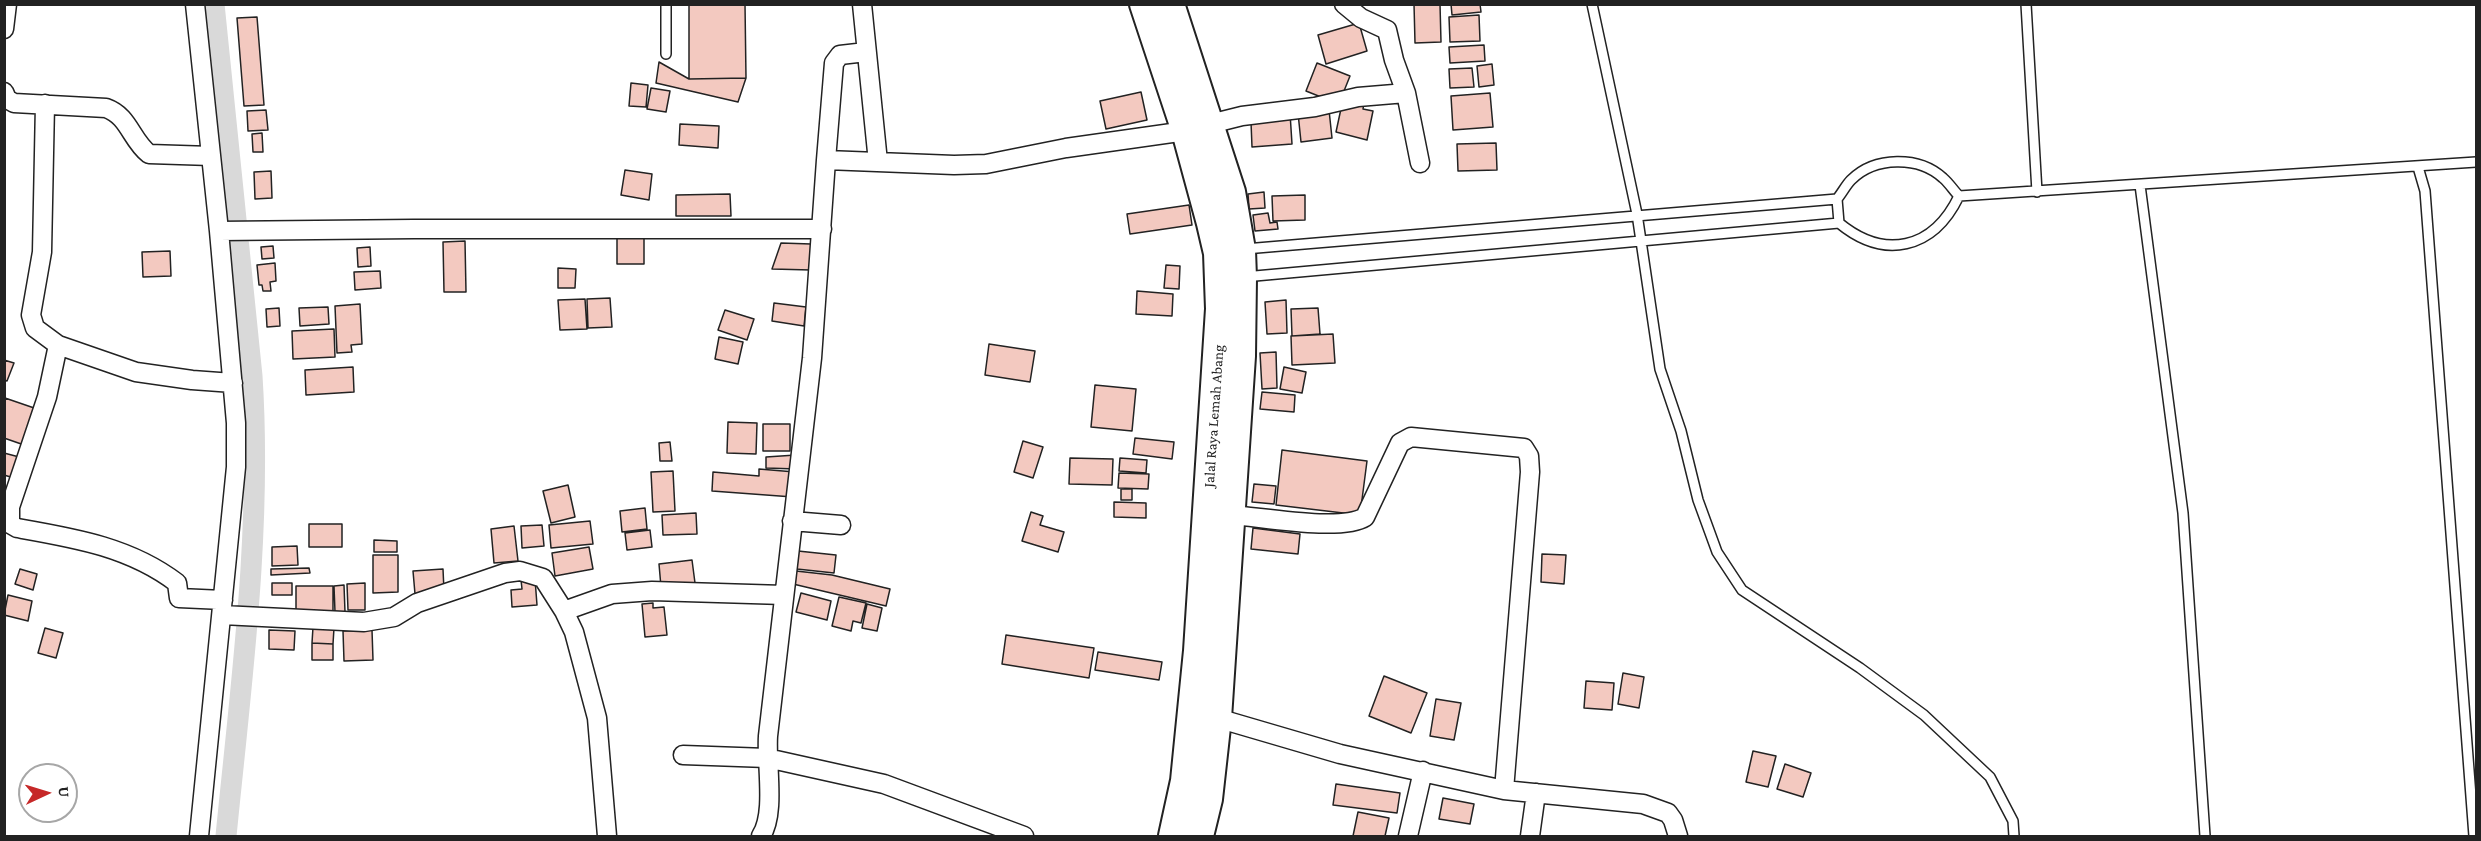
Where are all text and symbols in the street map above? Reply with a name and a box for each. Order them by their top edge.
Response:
street label: Jalal Raya Lemah Abang [1200,344,1228,488]
north arrow [18,763,78,823]
text: U [56,786,73,798]

